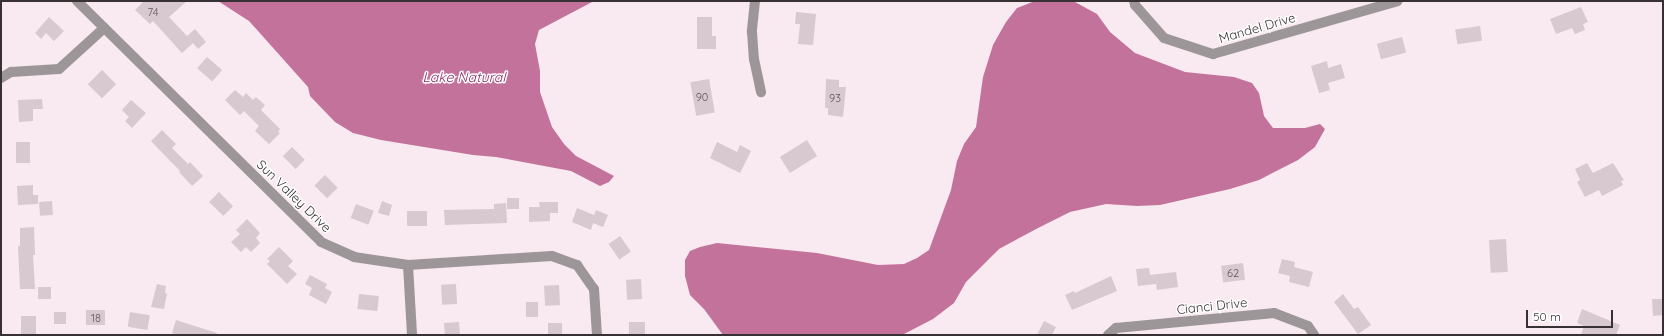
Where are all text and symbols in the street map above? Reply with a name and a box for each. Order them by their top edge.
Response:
house number: 74 [148,5,158,19]
street label: Mandel Drive [1217,10,1297,46]
water label: Lake Natural [422,69,506,85]
house number: 90 [696,90,708,104]
house number: 93 [829,91,841,105]
street label: Sun Valley Drive [254,157,334,235]
house number: 62 [1227,266,1239,280]
street label: Cianci Drive [1176,295,1248,317]
scale bar [1528,302,1615,328]
text: 50 m [1533,309,1561,324]
house number: 18 [91,311,101,325]

